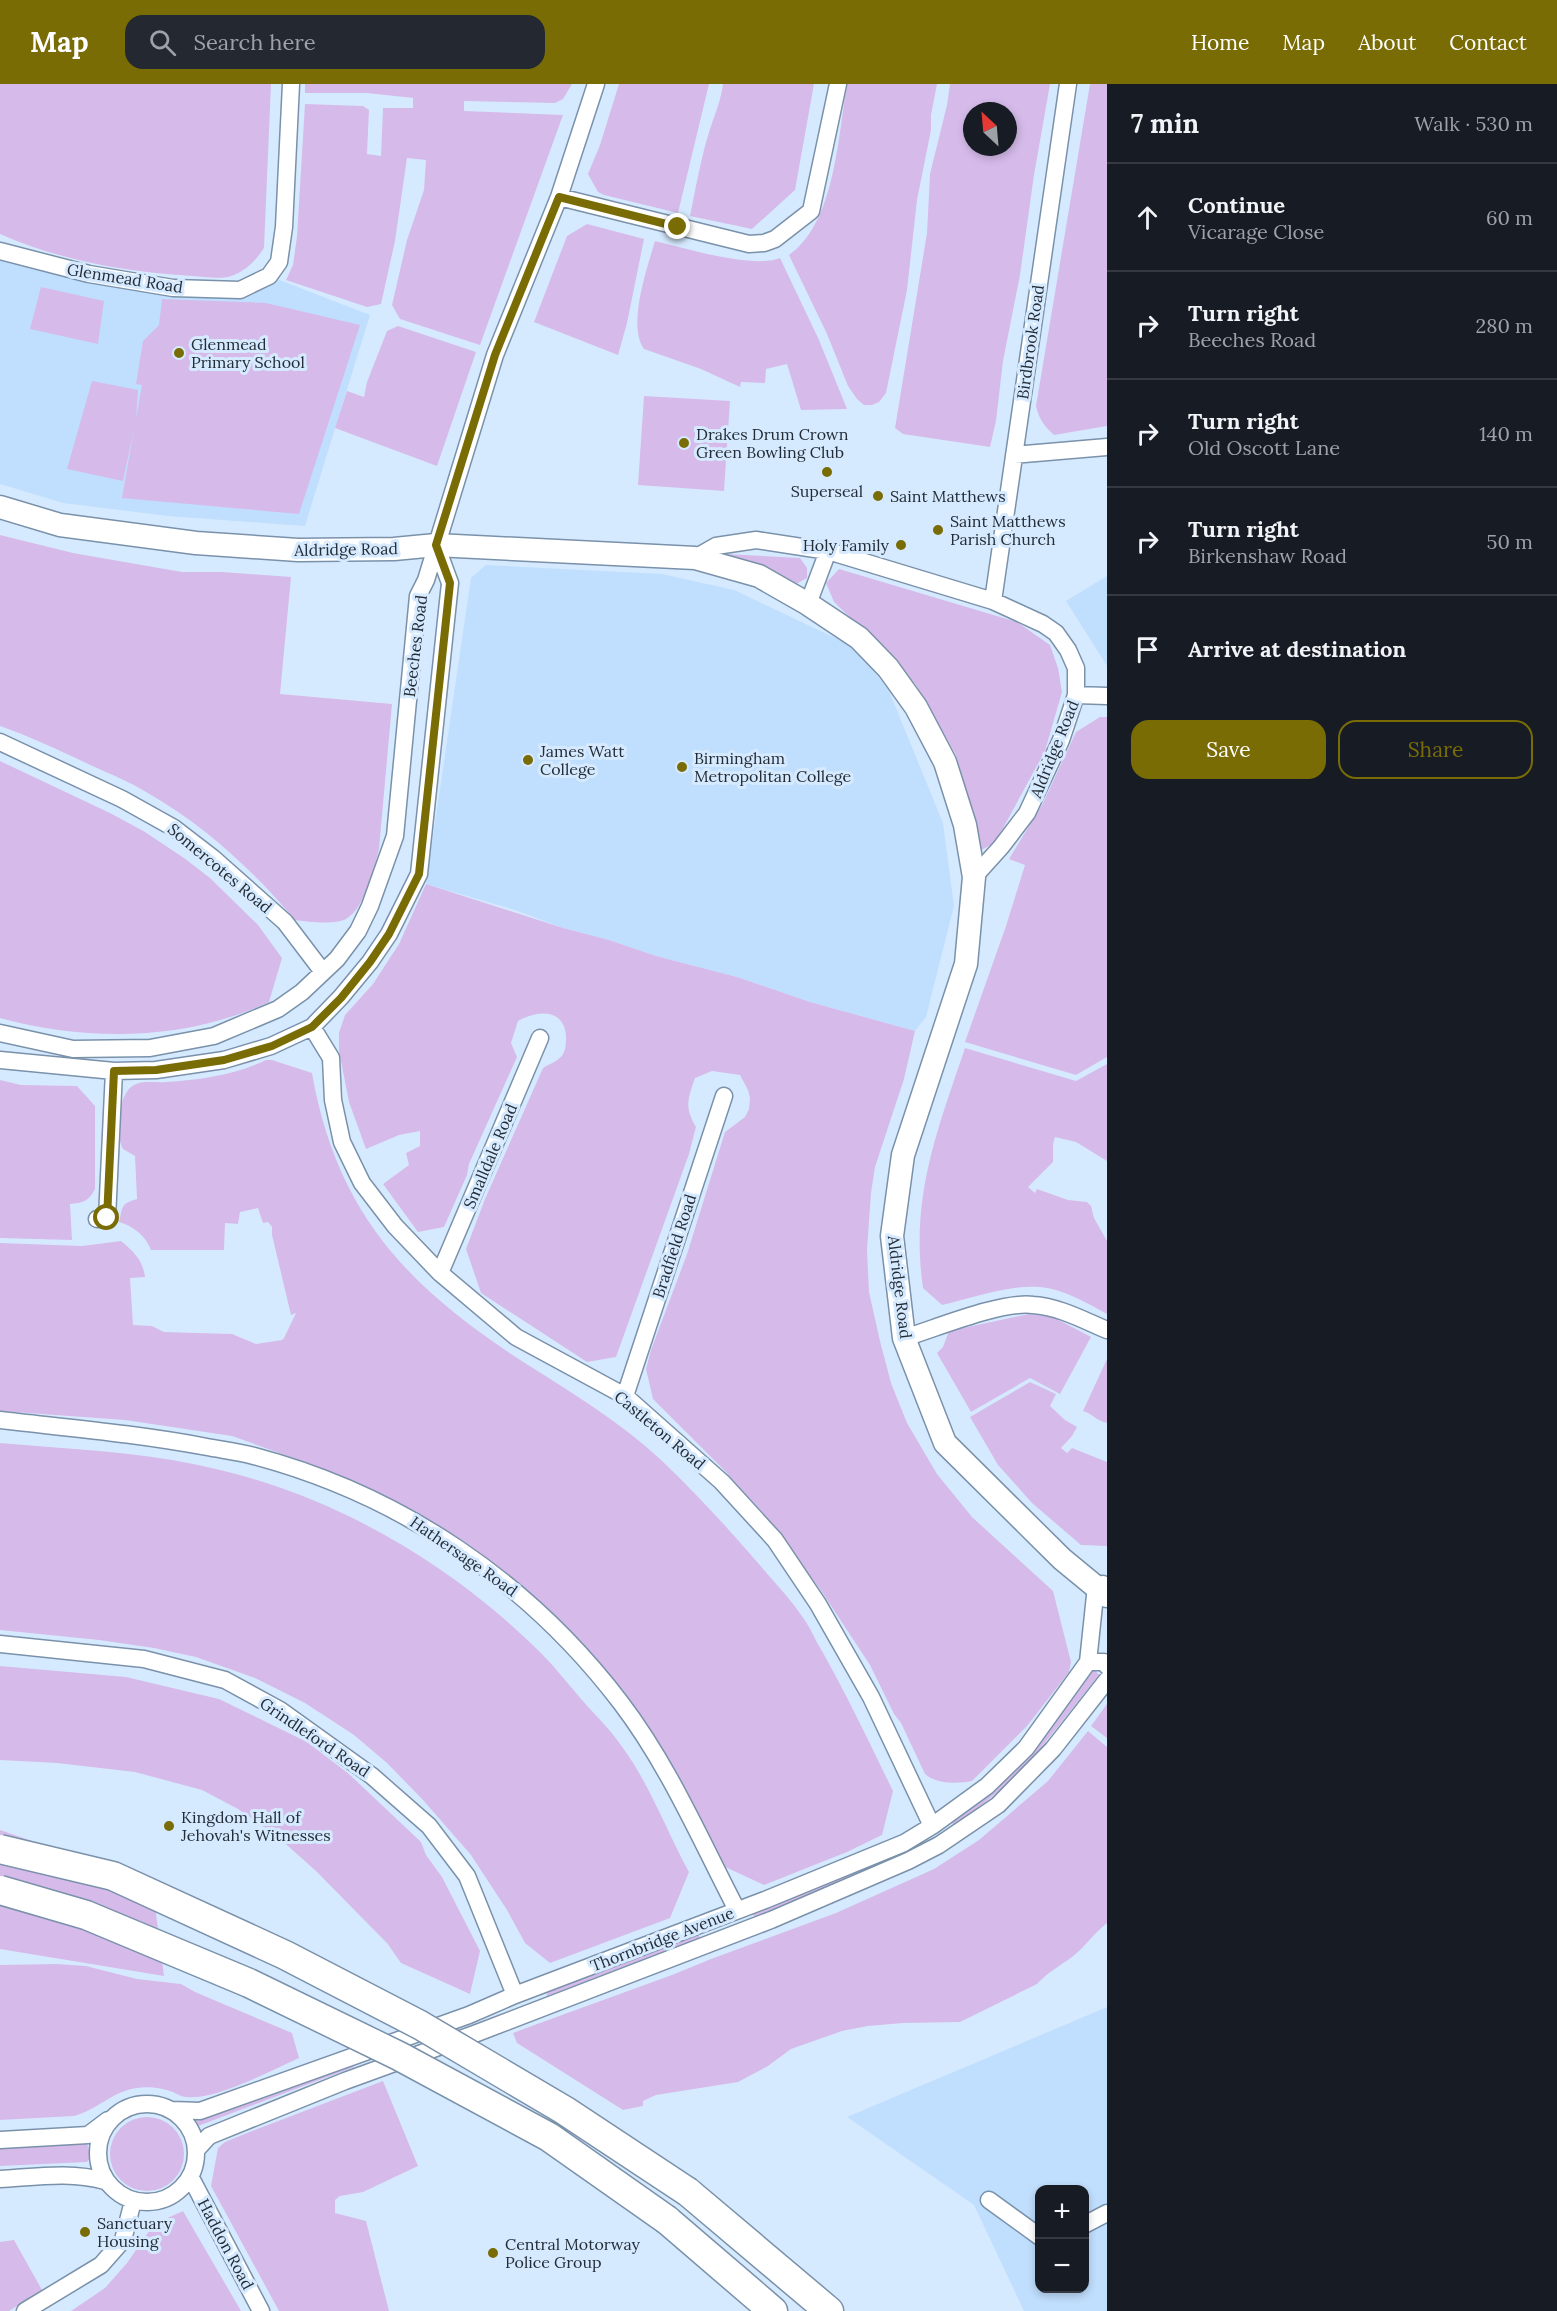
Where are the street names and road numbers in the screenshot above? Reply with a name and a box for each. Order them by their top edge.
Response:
street label: Glenmead Road [66,259,185,297]
street label: Birdbrook Road [1012,283,1048,401]
street label: Aldridge Road [293,538,398,560]
street label: Beeches Road [399,593,431,698]
street label: Aldridge Road [1025,697,1083,802]
street label: Somercotes Road [164,819,276,918]
street label: Smalldale Road [459,1100,521,1212]
street label: Bradfield Road [648,1191,700,1301]
street label: Aldridge Road [884,1233,916,1340]
street label: Castleton Road [610,1386,710,1474]
street label: Hathersage Road [407,1512,522,1601]
street label: Grindleford Road [256,1693,374,1781]
street label: Thornbridge Avenue [587,1902,737,1976]
street label: Haddon Road [194,2195,259,2293]

